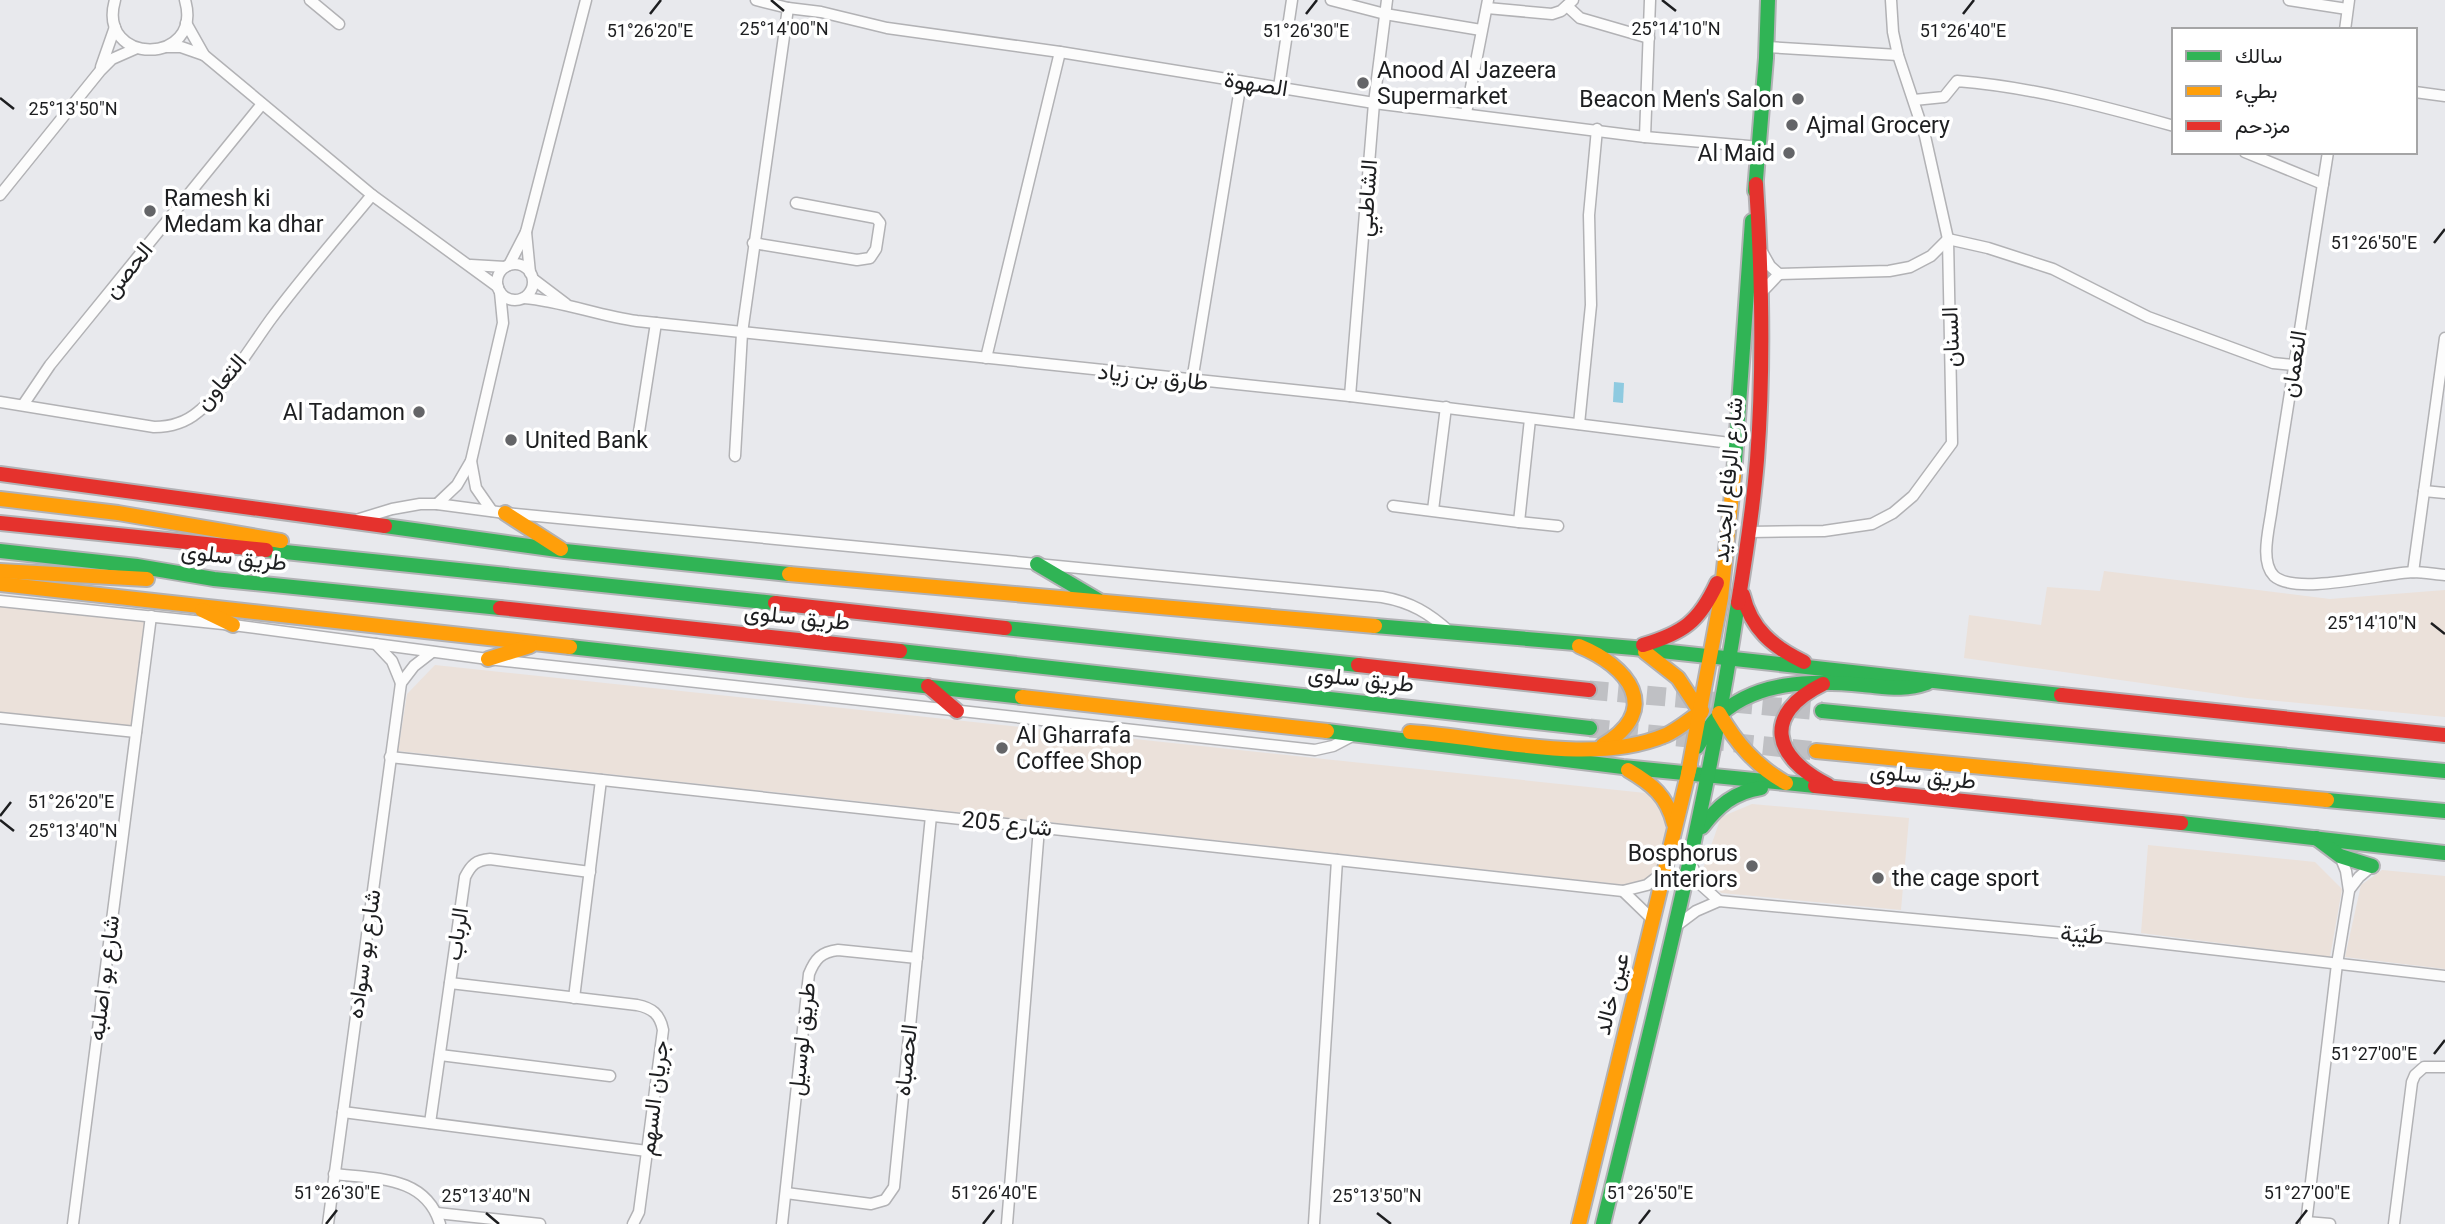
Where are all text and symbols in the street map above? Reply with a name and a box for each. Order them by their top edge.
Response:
text: 25°14'00"N [739,18,829,39]
text: 25°14'10"N [1631,18,1721,39]
text: 51°26'20"E [607,20,693,41]
text: 51°26'30"E [1263,20,1349,41]
text: 51°26'40"E [1920,20,2006,41]
legend [2172,28,2417,154]
text: سالك [2235,44,2282,68]
place label: Anood Al Jazeera Supermarket [1377,57,1557,110]
street label: الصهوة [1222,66,1290,103]
marker: Anood Al Jazeera Supermarket [1355,75,1371,91]
text: بطيء [2235,79,2278,108]
place label: Beacon Men's Salon [1579,86,1784,113]
marker: Beacon Men's Salon [1790,91,1806,107]
text: 25°13'50"N [28,98,118,119]
place label: Ajmal Grocery [1806,112,1950,139]
text: مزدحم [2235,114,2290,140]
marker: Ajmal Grocery [1784,117,1800,133]
place label: Al Maid [1698,140,1775,167]
marker: Al Maid [1781,145,1797,161]
street label: الشاطبي [1351,158,1388,238]
place label: Ramesh ki Medam ka dhar [164,185,324,238]
marker: Ramesh ki Medam ka dhar [142,203,158,219]
text: 51°26'50"E [2331,232,2417,253]
street label: الحصن [97,237,159,303]
street label: السنان [1936,306,1966,368]
street label: النعمان [2275,328,2313,400]
street label: التعاون [190,348,252,416]
street label: طارق بن زياد [1096,358,1210,397]
street label: شارع الرفاع الجديد [1707,396,1751,564]
place label: Al Tadamon [283,399,405,426]
marker: Al Tadamon [411,404,427,420]
place label: United Bank [525,427,648,454]
marker: United Bank [503,432,519,448]
street label: طريق سلوى [179,537,288,578]
street label: طريق سلوى [743,598,851,637]
text: 25°14'10"N [2327,612,2417,633]
street label: طريق سلوى [1307,660,1415,699]
place label: Al Gharrafa Coffee Shop [1016,722,1142,775]
marker: Al Gharrafa Coffee Shop [994,740,1010,756]
street label: طريق سلوى [1869,757,1977,796]
text: 51°26'20"E [28,791,114,812]
street label: شارع 205 [960,806,1054,844]
text: 25°13'40"N [28,820,118,841]
place label: Bosphorus Interiors [1628,840,1738,893]
marker: Bosphorus Interiors [1744,858,1760,874]
place label: the cage sport [1892,865,2039,892]
marker: the cage sport [1870,870,1886,886]
street label: شارع بو سواده [342,888,388,1021]
street label: الرباب [440,906,475,962]
street label: شارع بو اصلبه [83,914,127,1043]
street label: طَيْبَة [2059,920,2105,950]
street label: عين خالد [1589,950,1635,1038]
street label: طريق لوسيل [783,981,822,1097]
street label: الحصباه [889,1023,923,1097]
street label: جريان السهم [634,1039,675,1157]
text: 51°27'00"E [2331,1043,2417,1064]
text: 51°26'30"E [294,1182,380,1203]
text: 51°26'40"E [951,1182,1037,1203]
text: 51°26'50"E [1607,1182,1693,1203]
text: 51°27'00"E [2264,1182,2350,1203]
text: 25°13'40"N [441,1185,531,1206]
text: 25°13'50"N [1332,1185,1422,1206]

